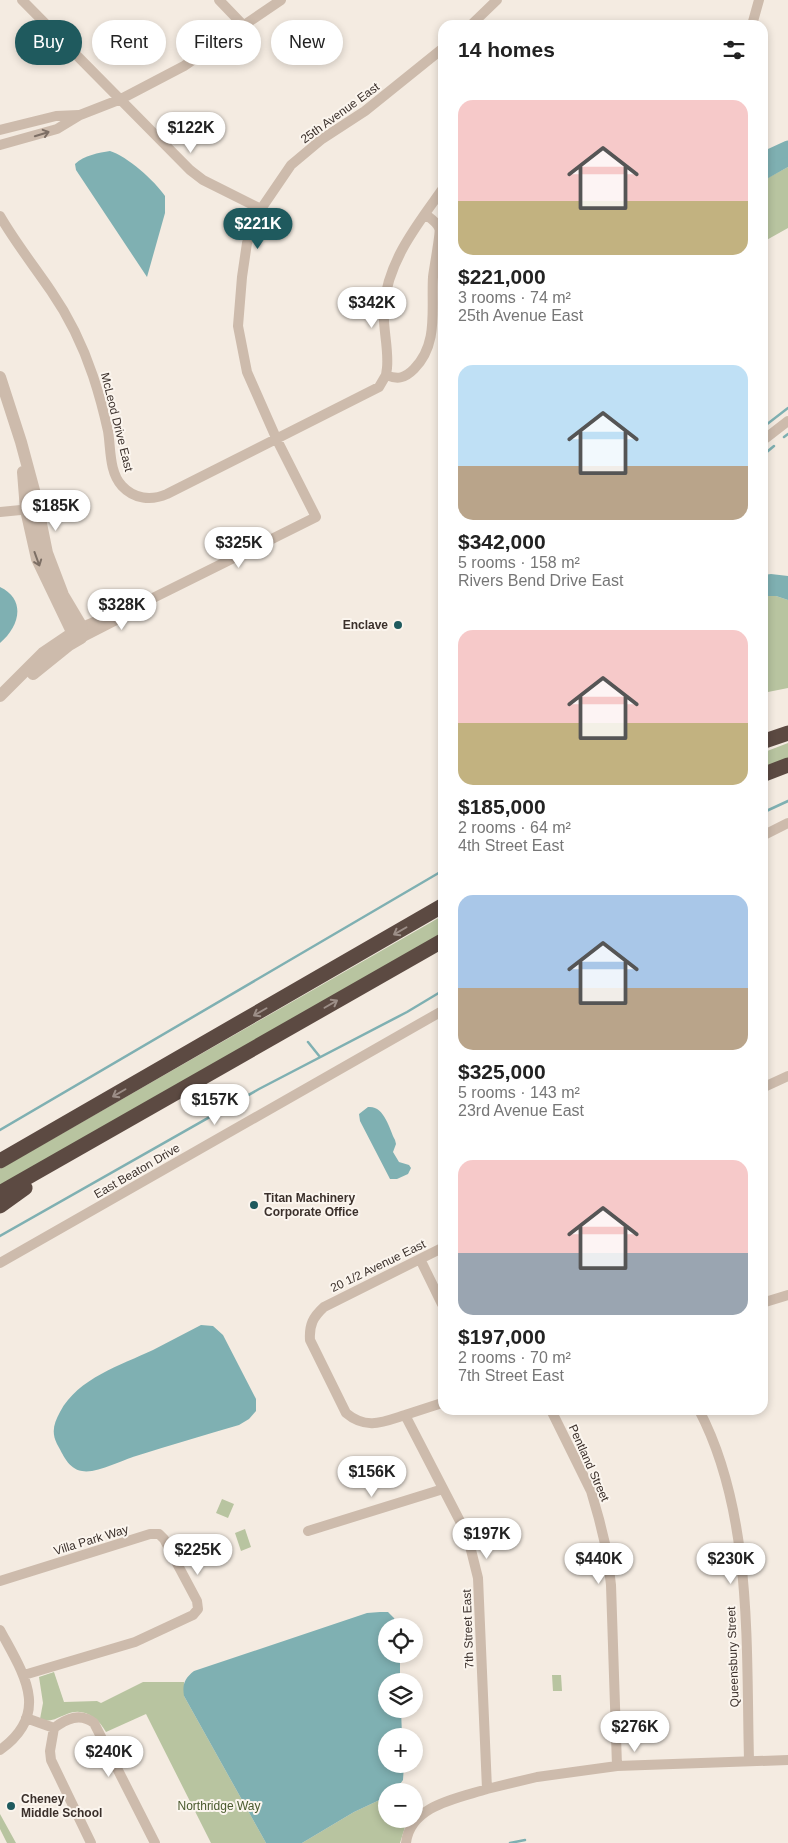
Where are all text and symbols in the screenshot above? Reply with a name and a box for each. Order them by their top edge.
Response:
chip: Buy [15,20,82,65]
chip: Rent [92,20,166,65]
chip: Filters [176,20,261,65]
chip: New [271,20,343,65]
icon: filters [720,36,748,64]
text: 14 homes [458,38,555,61]
street label: 25th Avenue East [298,79,383,146]
pin: $122K [156,112,226,154]
text: $122K [167,119,215,136]
one-way arrow [33,129,49,139]
icon: home [558,133,648,223]
pin: $221K [223,208,293,250]
text: $221K [234,215,282,232]
text: $221,000 [458,265,546,288]
pin: $342K [337,286,407,329]
text: 3 rooms · 74 m² [458,289,571,306]
text: $342K [348,294,396,311]
text: 25th Avenue East [458,307,583,324]
street label: McLeod Drive East [98,371,136,474]
icon: home [558,398,648,488]
pin: $185K [21,490,91,532]
text: $185K [32,497,80,514]
pin: $325K [204,526,274,569]
text: $342,000 [458,530,546,553]
text: $325K [215,534,263,551]
one-way arrow [33,551,42,566]
text: 5 rooms · 158 m² [458,554,580,571]
text: Rivers Bend Drive East [458,572,623,589]
pin: $328K [87,588,157,631]
text: $328K [98,596,146,613]
place label: Enclave [343,618,388,632]
marker: Enclave [392,619,404,631]
icon: home [558,663,648,753]
text: $185,000 [458,795,546,818]
text: 2 rooms · 64 m² [458,819,571,836]
text: 4th Street East [458,837,564,854]
one-way arrow [394,926,408,936]
icon: home [558,928,648,1018]
one-way arrow [324,999,338,1009]
one-way arrow [253,1008,267,1018]
text: $325,000 [458,1060,546,1083]
pin: $157K [180,1084,250,1126]
text: 5 rooms · 143 m² [458,1084,580,1101]
one-way arrow [112,1089,126,1099]
text: $157K [191,1091,239,1108]
text: 23rd Avenue East [458,1102,584,1119]
street label: East Beaton Drive [92,1141,183,1201]
place label: Titan Machinery Corporate Office [264,1191,359,1219]
icon: home [558,1193,648,1283]
marker: Titan Machinery Corporate Office [248,1199,260,1211]
street label: 20 1/2 Avenue East [328,1237,428,1295]
text: $197,000 [458,1325,546,1348]
text: 2 rooms · 70 m² [458,1349,571,1366]
text: 7th Street East [458,1367,564,1384]
street label: Pentland Street [566,1422,612,1504]
pin: $156K [337,1456,407,1498]
text: $156K [348,1463,396,1480]
pin: $197K [452,1518,522,1560]
street label: Villa Park Way [52,1522,130,1558]
text: $197K [463,1525,511,1542]
pin: $225K [163,1534,233,1576]
text: $225K [174,1541,222,1558]
pin: $440K [564,1542,634,1585]
pin: $230K [696,1542,766,1585]
text: $440K [575,1550,623,1567]
text: $230K [707,1550,755,1567]
street label: 7th Street East [460,1588,476,1669]
street label: Queensbury Street [724,1606,742,1708]
map controls [378,1618,423,1828]
button: locate [378,1618,423,1663]
button: layers [378,1673,423,1718]
pin: $276K [600,1710,670,1753]
text: $276K [611,1718,659,1735]
button: + [378,1728,423,1773]
pin: $240K [74,1736,144,1778]
text: $240K [85,1743,133,1760]
button: − [378,1783,423,1828]
place label: Cheney Middle School [21,1792,102,1820]
park label: Northridge Way [178,1799,260,1813]
marker: Cheney Middle School [5,1800,17,1812]

